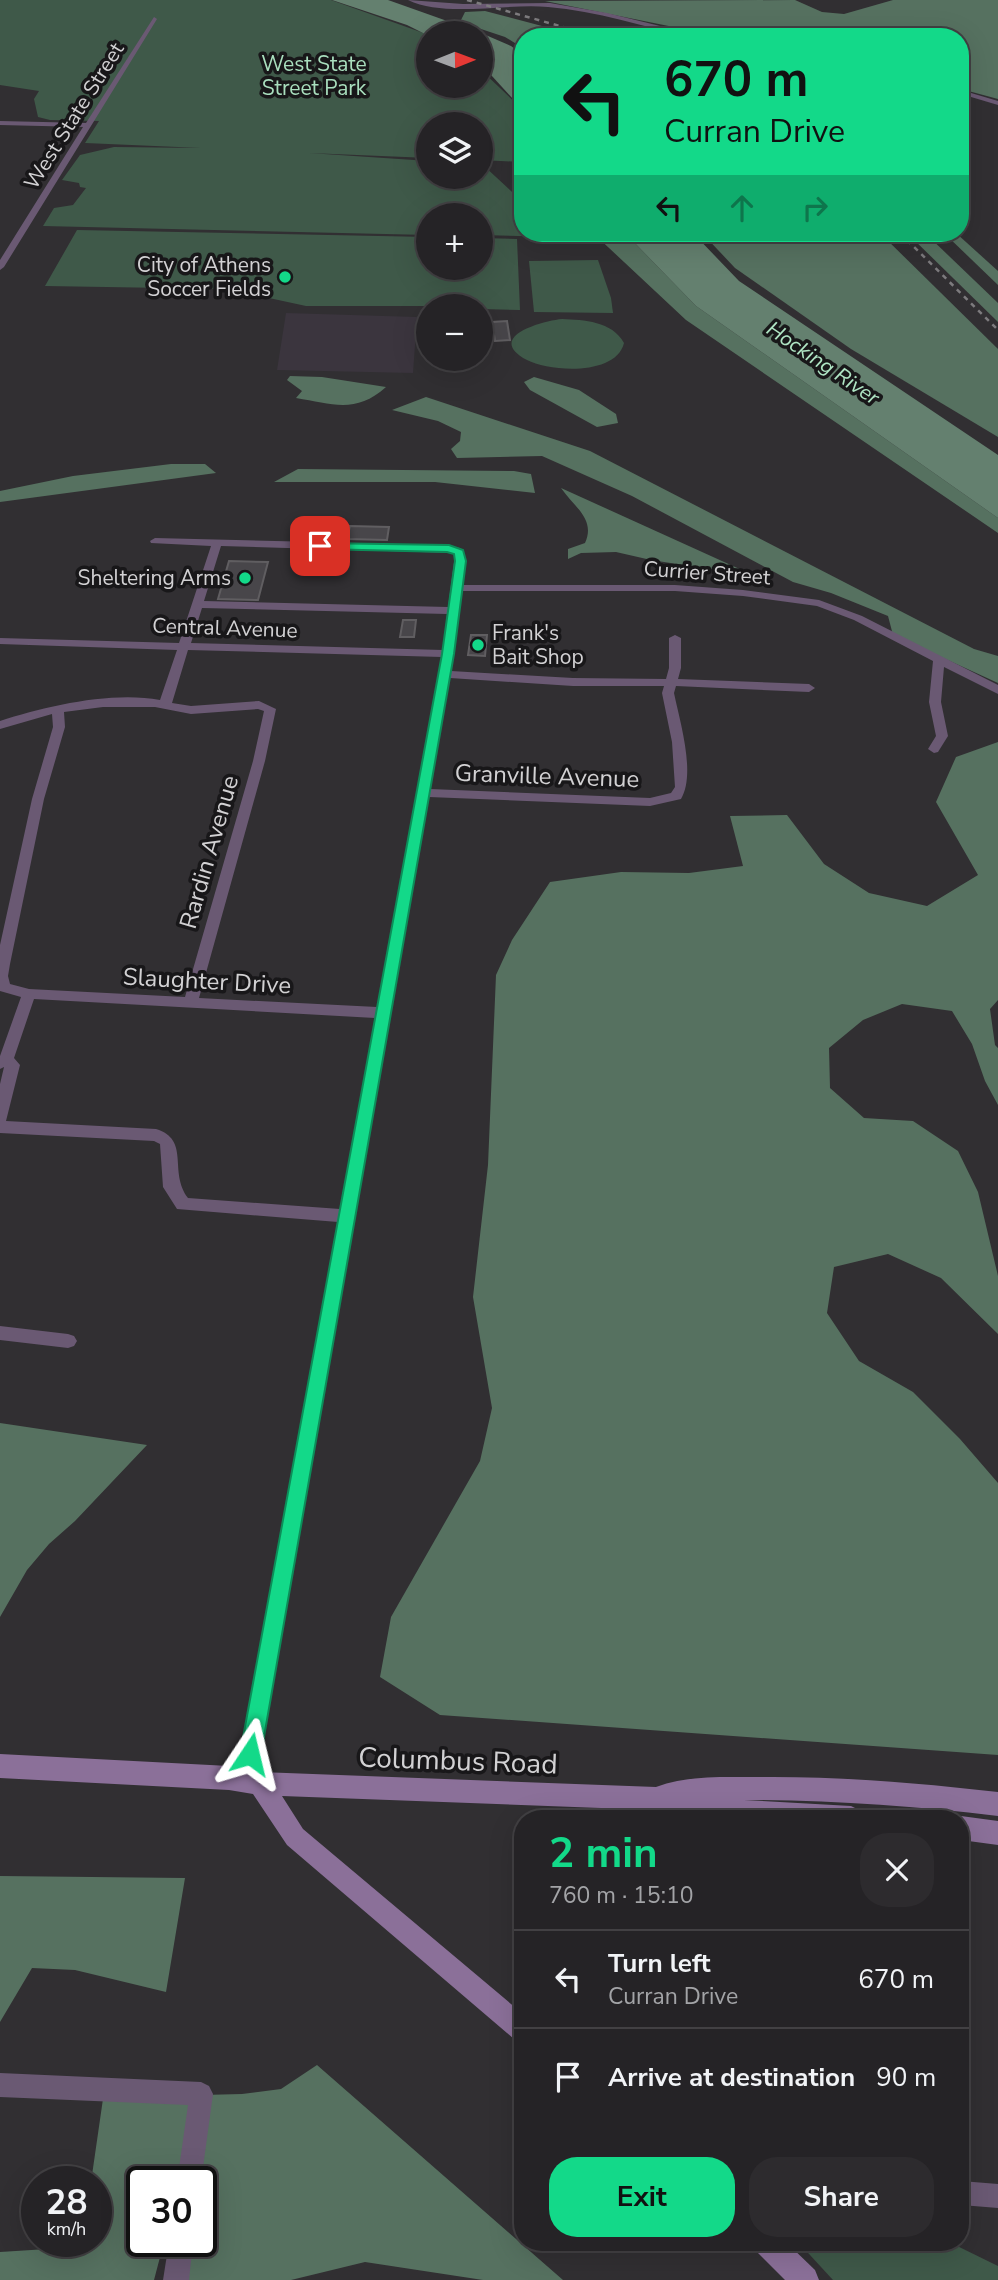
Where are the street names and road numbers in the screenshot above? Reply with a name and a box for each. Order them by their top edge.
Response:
street label: West State Street [18,37,131,195]
street label: Currier Street [643,555,772,591]
street label: Central Avenue [152,611,298,645]
street label: Granville Avenue [454,757,640,795]
street label: Rardin Avenue [172,772,246,932]
street label: Slaughter Drive [122,961,292,1001]
street label: Columbus Road [358,1739,558,1783]

